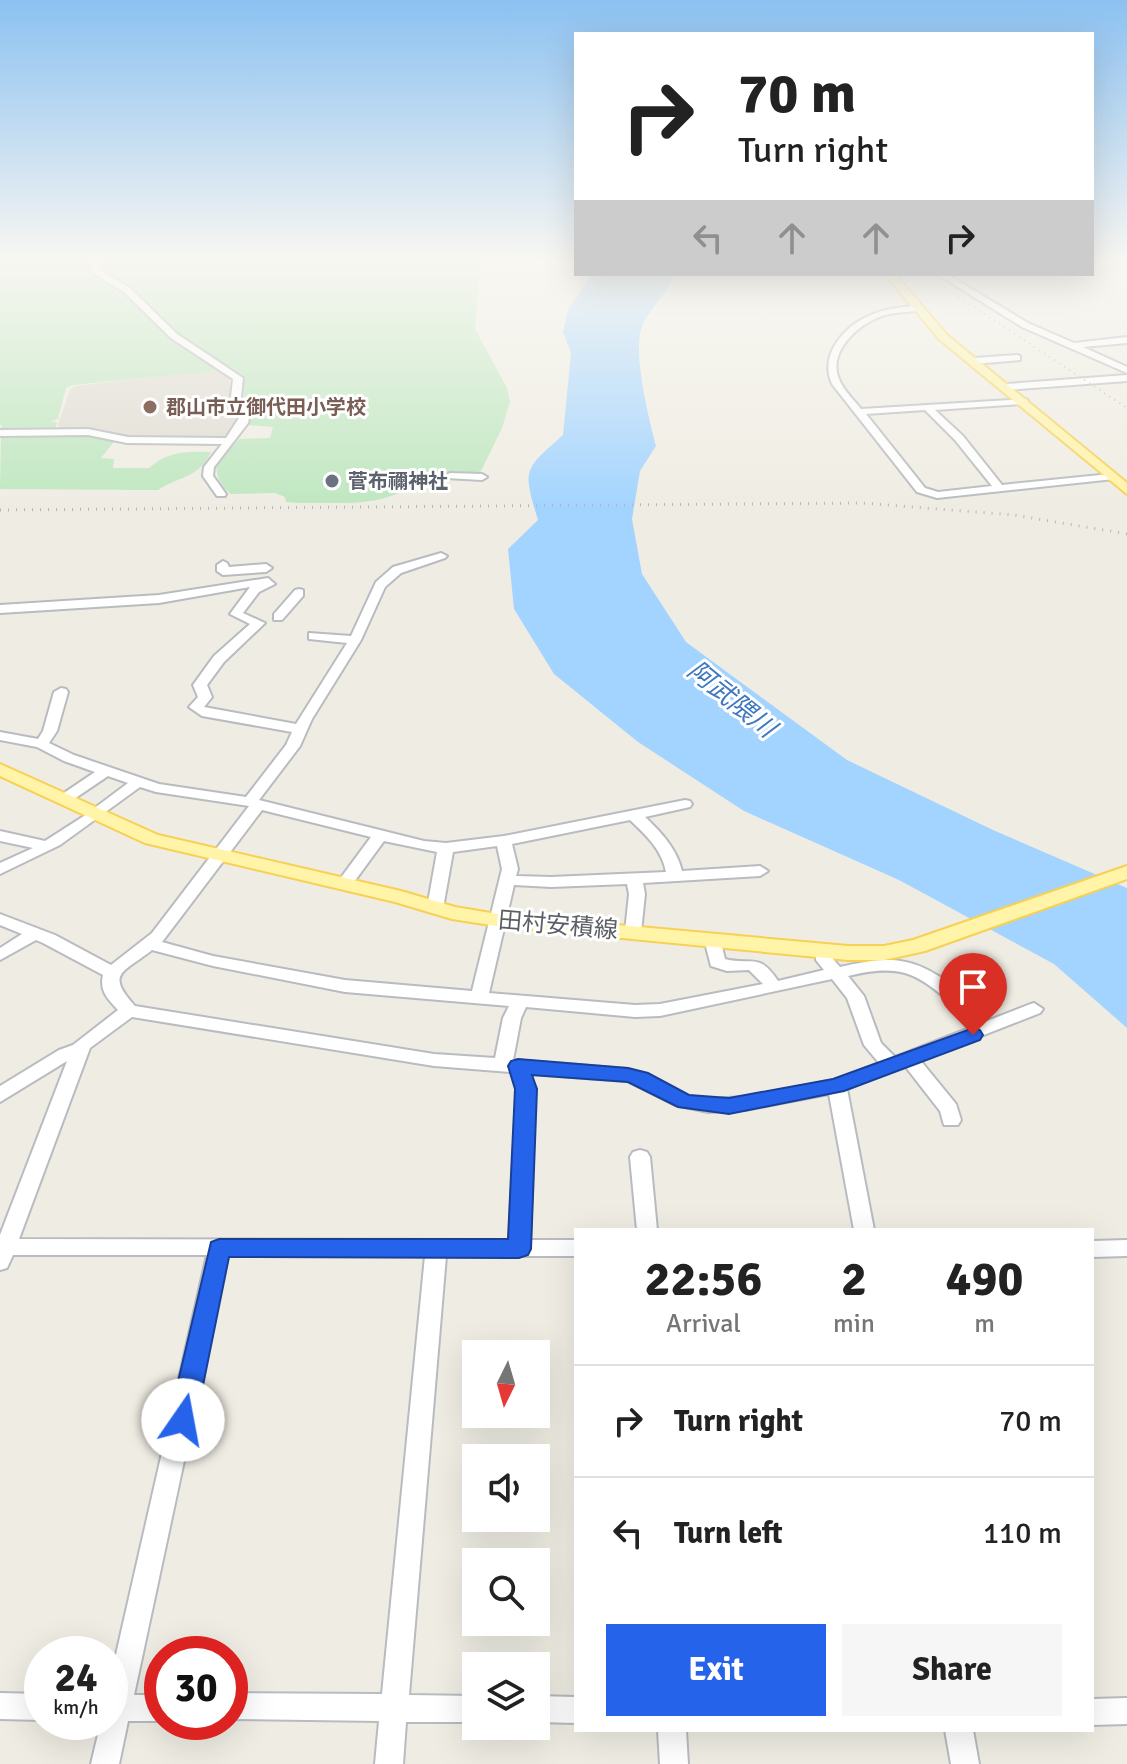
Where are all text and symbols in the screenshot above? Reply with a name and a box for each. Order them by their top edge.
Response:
text: 70 m [738,59,856,128]
icon: right [606,64,710,168]
text: Turn right [738,128,888,173]
icon: left [686,216,730,260]
icon: ahead [770,216,814,260]
icon: ahead [854,216,898,260]
icon: right [938,216,982,260]
place label: 郡山市立御代田小学校 [166,395,366,420]
marker: 郡山市立御代田小学校 [141,398,159,416]
place label: 菅布禰神社 [348,469,448,494]
marker: 菅布禰神社 [323,472,341,490]
water label: 阿武隈川 [681,655,784,747]
street label: 田村安積線 [497,905,619,945]
pin [939,953,1007,1035]
icon: arrive [951,965,995,1009]
text: 22:56 [645,1250,762,1309]
text: 2 [841,1250,867,1309]
text: 490 [946,1250,1023,1309]
text: Arrival [666,1308,741,1340]
text: min [833,1308,875,1340]
text: m [974,1308,995,1340]
north arrow [462,1340,550,1428]
map controls [462,1340,550,1740]
position arrow [141,1378,225,1462]
icon: right [606,1399,650,1443]
text: Turn right [674,1403,803,1440]
text: 70 m [999,1403,1062,1440]
button: sound [462,1444,550,1532]
icon: left [606,1511,650,1555]
text: Turn left [674,1515,783,1552]
text: 110 m [983,1515,1062,1552]
button: search [462,1548,550,1636]
button: Exit [606,1624,826,1716]
button: Share [842,1624,1062,1716]
speed limit sign: 30 [144,1636,248,1740]
button: layers [462,1652,550,1740]
text: 24 [54,1653,98,1703]
text: km/h [53,1695,99,1720]

